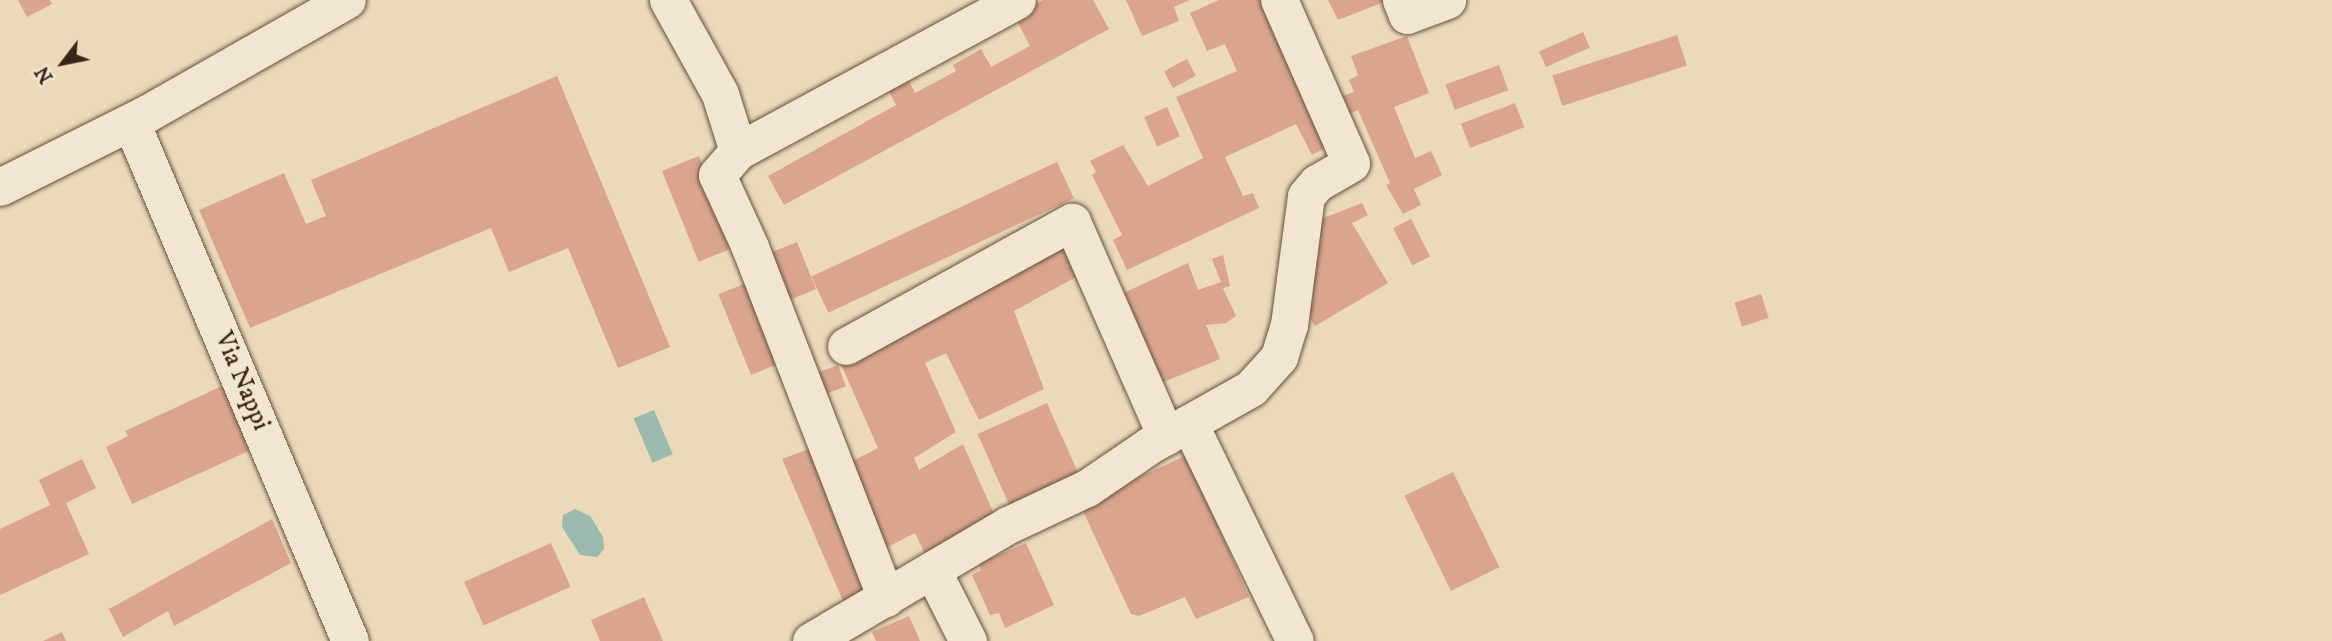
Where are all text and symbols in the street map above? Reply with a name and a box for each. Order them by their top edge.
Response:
north arrow [28,28,98,98]
text: N [31,62,59,87]
street label: Via Nappi [207,327,277,435]

